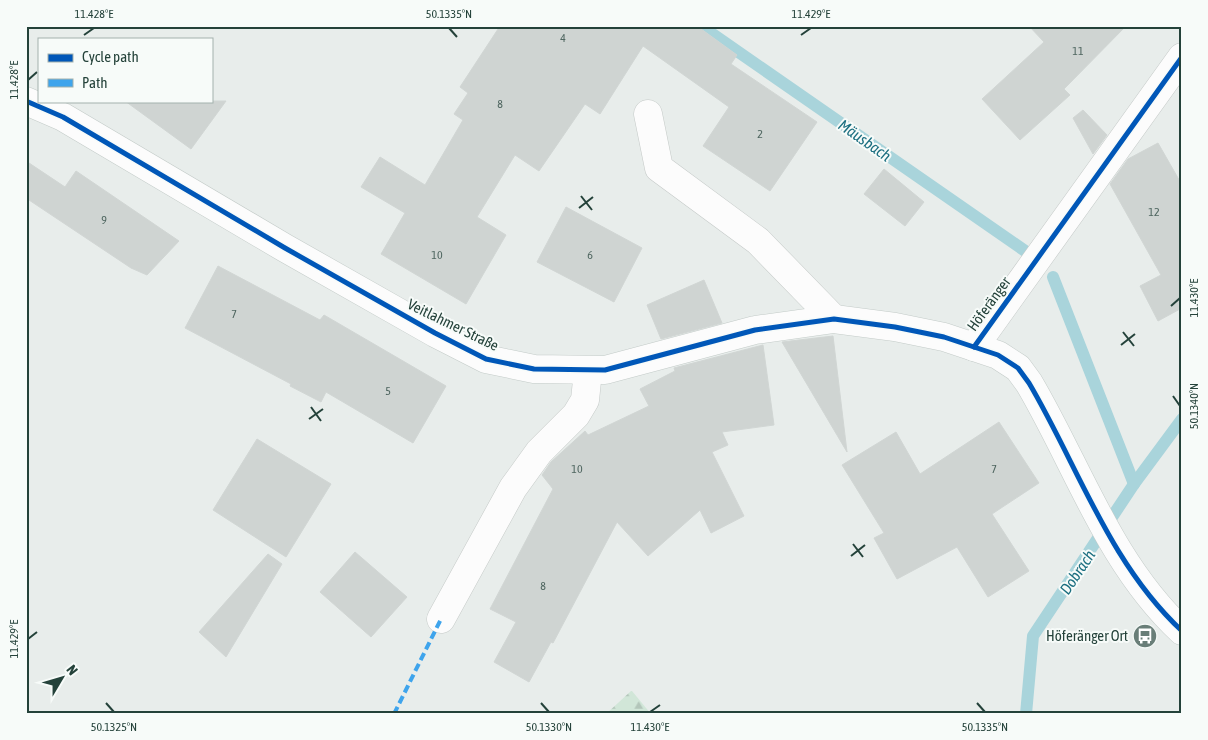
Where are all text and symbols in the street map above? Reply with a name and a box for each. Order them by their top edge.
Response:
text: 11.428°E [75,7,113,21]
text: 50.1335°N [426,7,472,21]
text: 11.429°E [792,7,830,21]
house number: 4 [560,31,566,45]
legend [38,38,212,102]
house number: 11 [1072,44,1084,58]
text: Cycle path [82,48,139,65]
text: 11.428°E [7,61,21,99]
text: Path [82,74,108,91]
house number: 8 [497,97,503,111]
water label: Mäusbach [835,115,895,165]
house number: 2 [757,127,763,141]
house number: 12 [1148,205,1160,219]
house number: 9 [101,213,107,227]
house number: 10 [431,248,443,262]
house number: 6 [587,248,593,262]
street label: Höferänger [963,273,1014,334]
text: 11.430°E [1187,279,1201,317]
street label: Veitlahmer Straße [405,295,502,354]
house number: 7 [231,307,237,321]
text: 50.1340°N [1187,383,1201,429]
house number: 5 [385,384,391,398]
house number: 10 [571,462,583,476]
house number: 7 [991,462,997,476]
water label: Dobrach [1056,546,1098,598]
house number: 8 [540,579,546,593]
text: 11.429°E [7,620,21,658]
bus stop icon: Höferänger Ort [1132,623,1158,649]
place label: Höferänger Ort [1046,627,1128,644]
north arrow [38,652,88,702]
text: N [63,662,81,678]
text: 50.1325°N [91,720,137,734]
text: 50.1330°N [526,720,572,734]
text: 11.430°E [631,720,669,734]
text: 50.1335°N [962,720,1008,734]

